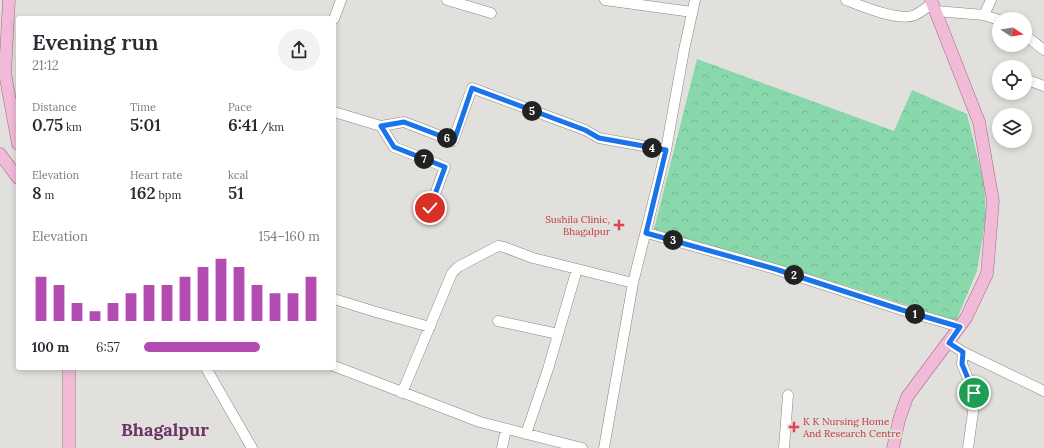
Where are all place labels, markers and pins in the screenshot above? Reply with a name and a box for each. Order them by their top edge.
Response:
pin: 5 [522,101,542,121]
pin: 6 [437,128,457,148]
pin: 4 [642,138,662,158]
pin: 7 [414,149,434,169]
pin [413,191,447,225]
place label: Sushila Clinic, Bhagalpur [545,213,611,238]
marker: Sushila Clinic, Bhagalpur [613,219,625,231]
pin: 3 [663,230,683,250]
pin: 2 [784,265,804,285]
pin: 1 [905,304,925,324]
pin [957,376,991,410]
place label: K K Nursing Home And Research Centre [802,415,901,440]
marker: K K Nursing Home And Research Centre [788,421,800,433]

